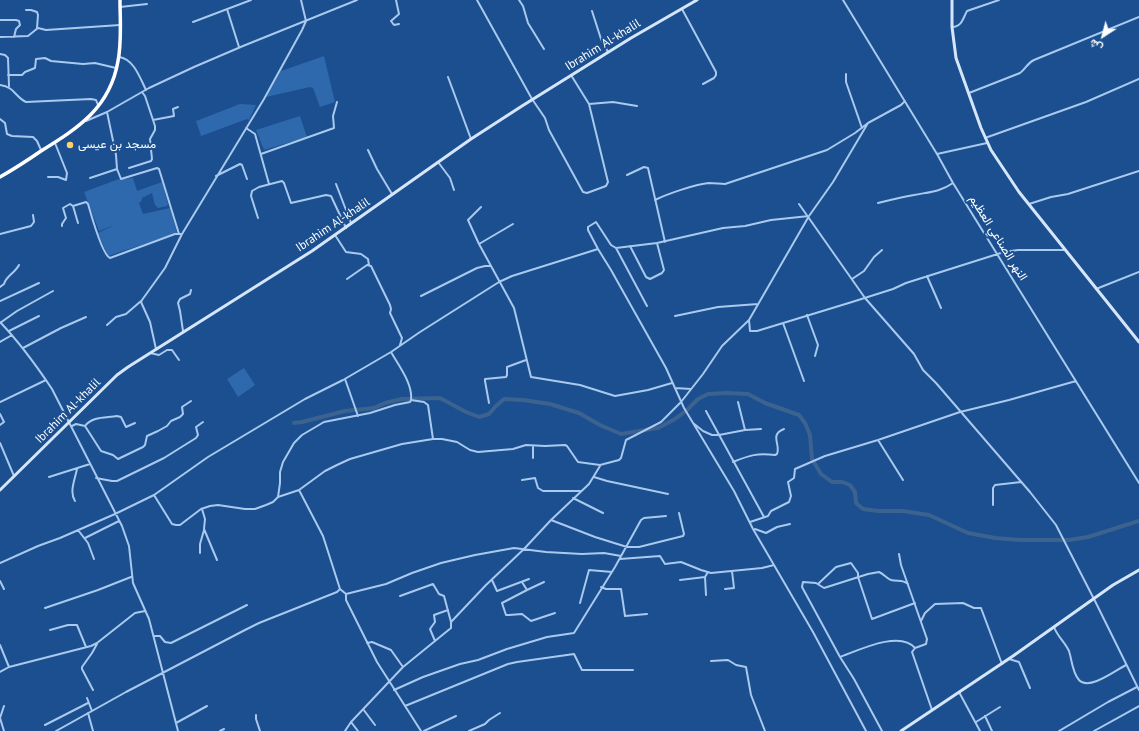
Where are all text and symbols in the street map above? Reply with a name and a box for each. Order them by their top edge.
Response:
street label: Ibrahim Al-khalil [563,16,643,74]
north arrow [1083,16,1123,56]
text: ش [1086,36,1105,55]
place label: مسجد بن عيسى [78,138,156,152]
marker: مسجد بن عيسى [65,140,75,150]
street label: النهر الصناعي العظيم [966,193,1030,283]
street label: Ibrahim Al-khalil [293,195,373,255]
street label: Ibrahim Al-khalil [32,375,104,447]

